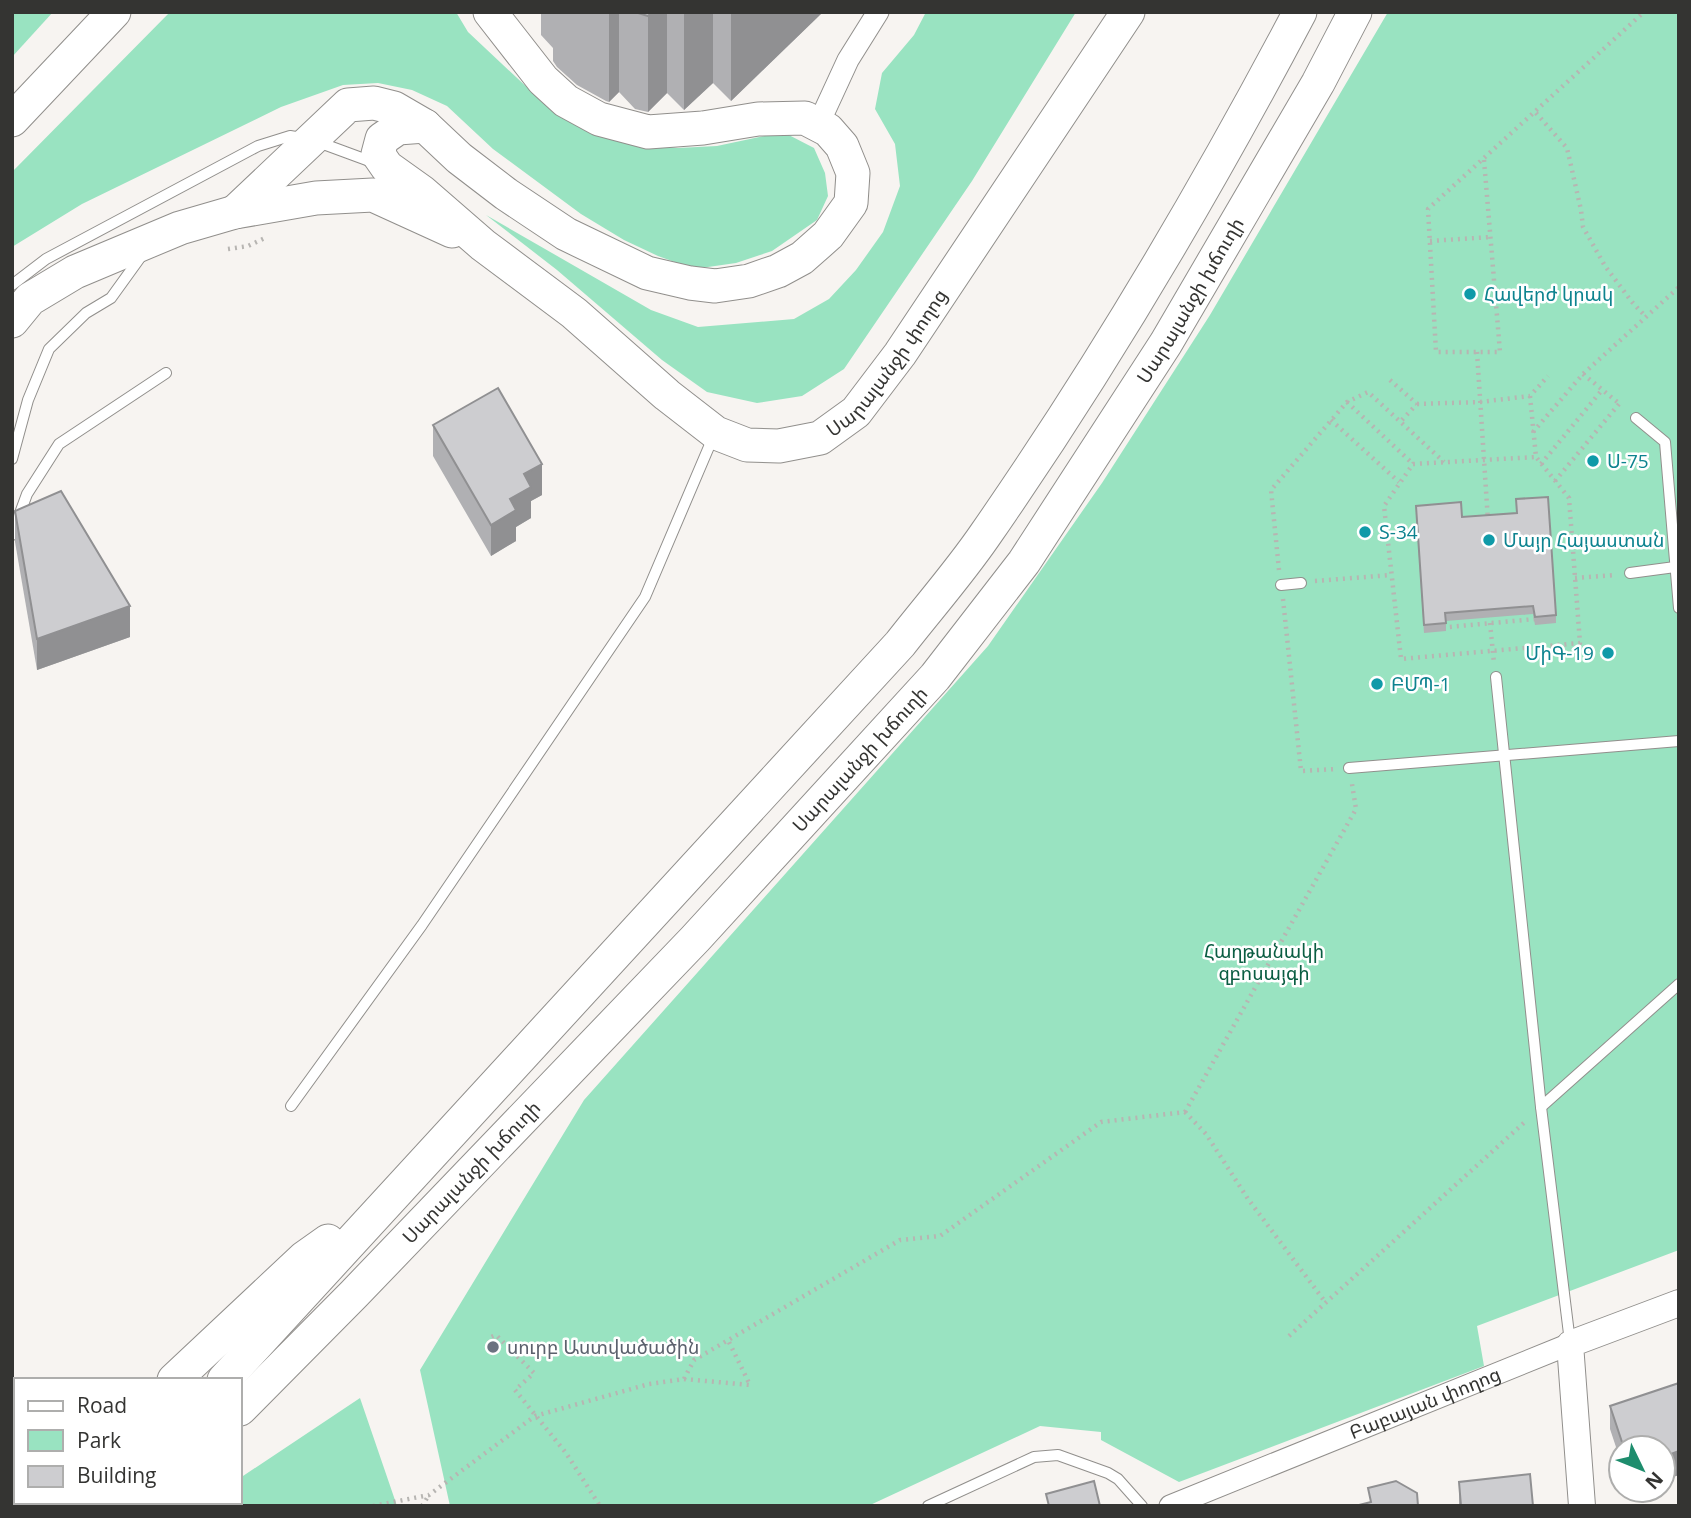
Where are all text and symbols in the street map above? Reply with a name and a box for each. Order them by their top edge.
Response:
street label: Սարալանջի խճուղի [1130,212,1250,388]
place label: Հավերժ կրակ [1484,281,1613,307]
street label: Սարալանջի փողոց [821,284,953,442]
marker: Հավերժ կրակ [1462,286,1478,302]
place label: Ս-75 [1607,448,1649,474]
marker: Ս-75 [1585,453,1601,469]
place label: Տ-34 [1379,519,1418,545]
marker: Տ-34 [1357,524,1373,540]
place label: Մայր Հայաստան [1503,527,1664,553]
marker: Մայր Հայաստան [1481,532,1497,548]
place label: ՄիԳ-19 [1525,640,1594,666]
marker: ՄիԳ-19 [1600,645,1616,661]
place label: ԲՄՊ-1 [1391,671,1451,697]
marker: ԲՄՊ-1 [1369,676,1385,692]
street label: Սարալանջի խճուղի [786,681,933,838]
park label: Հաղթանակի զբոսայգի [1204,938,1324,986]
street label: Սարալանջի խճուղի [396,1095,546,1249]
place label: սուրբ Աստվածածին [507,1334,699,1360]
marker: սուրբ Աստվածածին [485,1339,501,1355]
street label: Բաբայան փողոց [1345,1360,1504,1445]
legend [14,1378,242,1504]
text: Road [77,1391,127,1419]
text: Park [77,1426,121,1454]
north arrow [1607,1434,1677,1504]
text: Building [77,1461,156,1489]
text: N [1640,1466,1669,1495]

